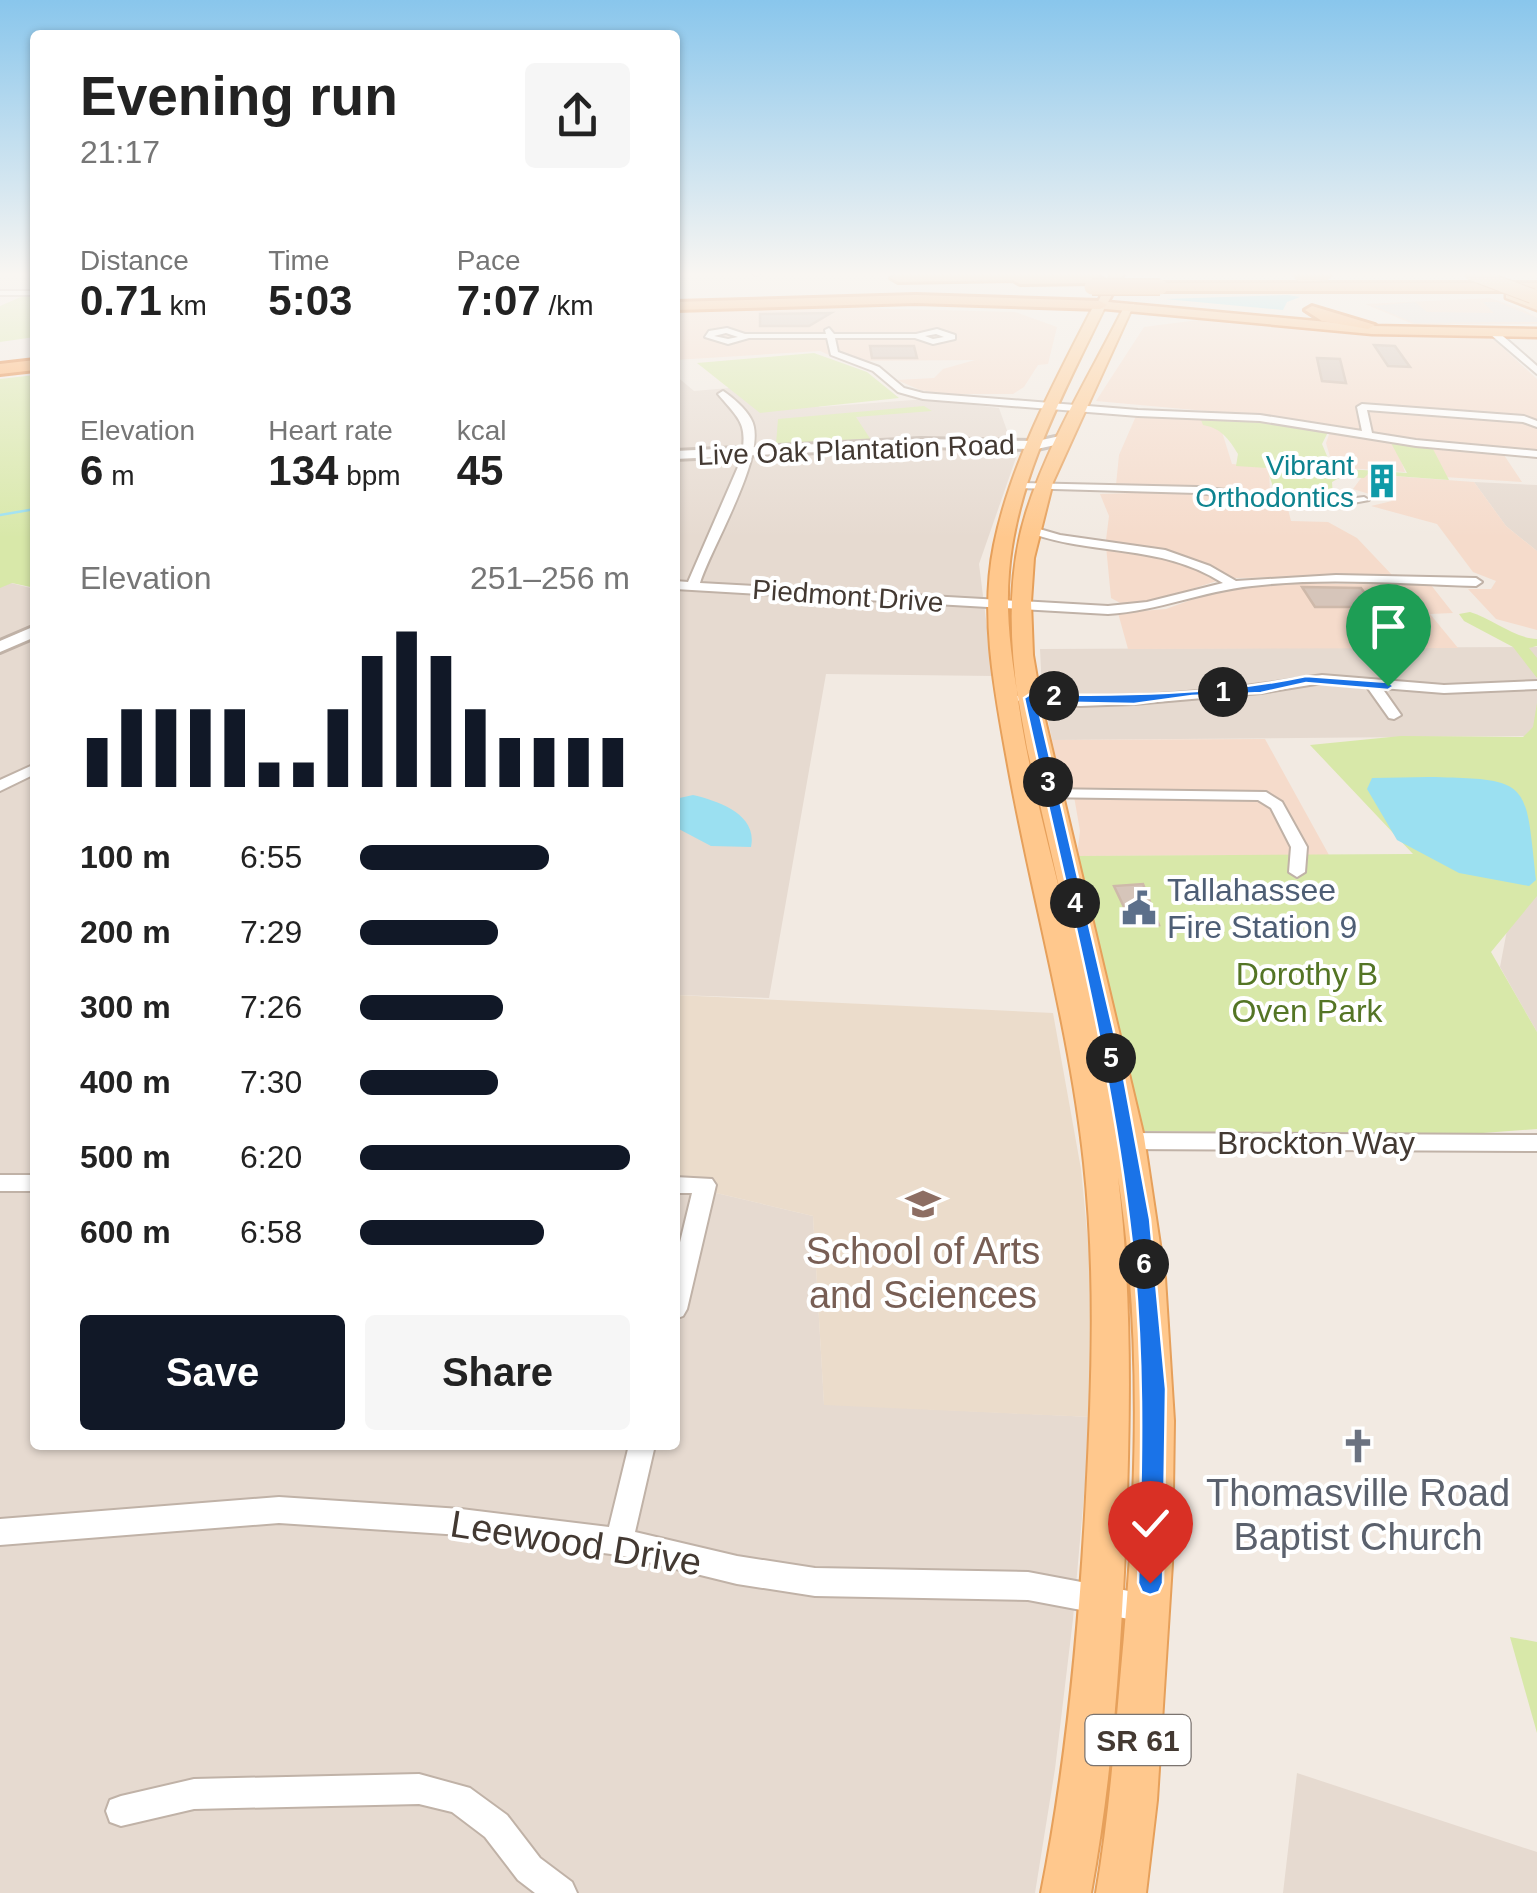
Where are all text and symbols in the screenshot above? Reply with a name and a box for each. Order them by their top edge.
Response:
button: share [525,63,630,168]
text: Evening run [80,65,398,127]
text: 21:17 [80,134,160,170]
text: Distance [80,245,189,276]
text: Time [268,245,330,276]
text: Pace [457,245,520,276]
text: 0.71 [80,277,162,324]
text: 5:03 [268,277,352,324]
text: 7:07 [457,277,541,324]
text: km [162,290,207,321]
text: /km [541,290,594,321]
text: Elevation [80,415,195,446]
text: Heart rate [268,415,393,446]
text: kcal [457,415,506,446]
street label: Live Oak Plantation Road [697,429,1015,471]
text: 6 [80,447,103,494]
text: 134 [268,447,338,494]
text: 45 [457,447,503,494]
place label: Vibrant Orthodontics [1195,450,1354,513]
text: m [103,460,134,491]
text: bpm [338,460,401,491]
building icon: Vibrant Orthodontics [1363,462,1401,500]
text: Elevation [80,560,212,596]
text: 251–256 m [470,560,630,596]
street label: Piedmont Drive [751,574,945,618]
pin [1346,584,1431,687]
icon: arrive [1361,599,1416,654]
pin: 1 [1198,667,1248,717]
pin: 2 [1029,671,1079,721]
text: 1 [1215,676,1231,707]
text: 2 [1046,680,1062,711]
pin: 3 [1023,757,1073,807]
text: 3 [1040,766,1056,797]
text: 100 m [80,839,171,875]
text: 6:55 [240,839,302,875]
place label: Tallahassee Fire Station 9 [1167,872,1357,945]
pin: 4 [1050,878,1100,928]
text: 4 [1067,887,1083,918]
public building icon: Tallahassee Fire Station 9 [1120,889,1158,927]
text: 200 m [80,914,171,950]
text: 7:29 [240,914,302,950]
park label: Dorothy B Oven Park [1231,956,1384,1029]
text: 300 m [80,989,171,1025]
text: 7:26 [240,989,302,1025]
pin: 5 [1086,1033,1136,1083]
text: 5 [1103,1042,1119,1073]
text: 400 m [80,1064,171,1100]
text: 7:30 [240,1064,302,1100]
street label: Brockton Way [1217,1125,1415,1161]
text: 500 m [80,1139,171,1175]
text: 6:20 [240,1139,302,1175]
school or university icon: School of Arts and Sciences [904,1185,942,1223]
text: 600 m [80,1214,171,1250]
text: 6:58 [240,1214,302,1250]
place label: School of Arts and Sciences [806,1230,1040,1316]
pin: 6 [1119,1239,1169,1289]
text: 6 [1136,1248,1152,1279]
button: Save [80,1315,345,1430]
button: Share [365,1315,630,1430]
church icon: Thomasville Road Baptist Church [1339,1427,1377,1465]
place label: Thomasville Road Baptist Church [1206,1472,1510,1558]
pin [1108,1481,1193,1584]
icon: check [1123,1496,1178,1551]
street label: Leewood Drive [448,1502,704,1584]
road number: SR 61 [1086,1715,1190,1765]

